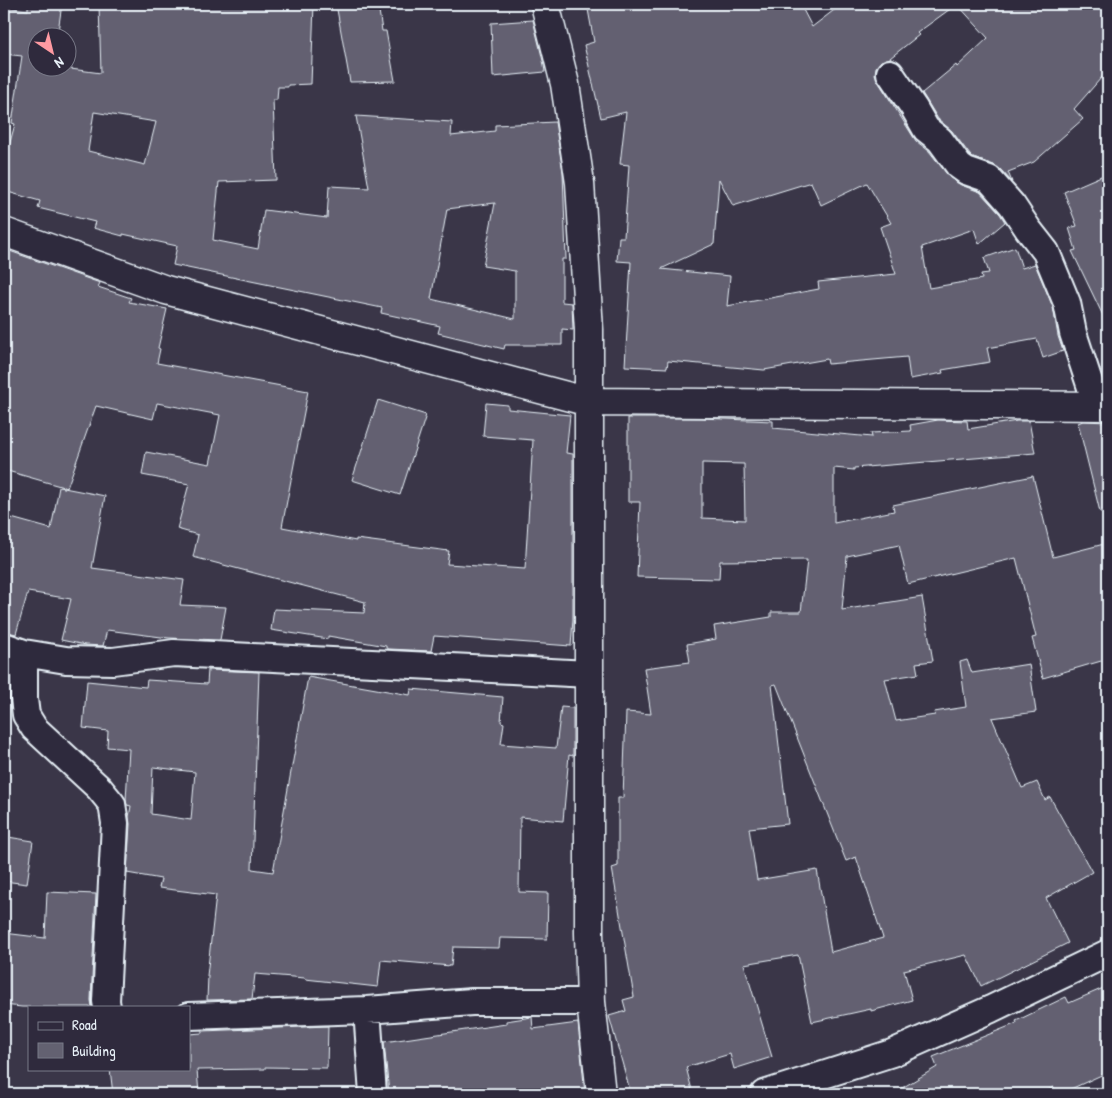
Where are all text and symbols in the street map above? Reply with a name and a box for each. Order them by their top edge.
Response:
north arrow [28,28,78,78]
text: N [51,53,68,73]
legend [28,1006,190,1070]
text: Road [72,1014,97,1035]
text: Building [72,1040,116,1061]

